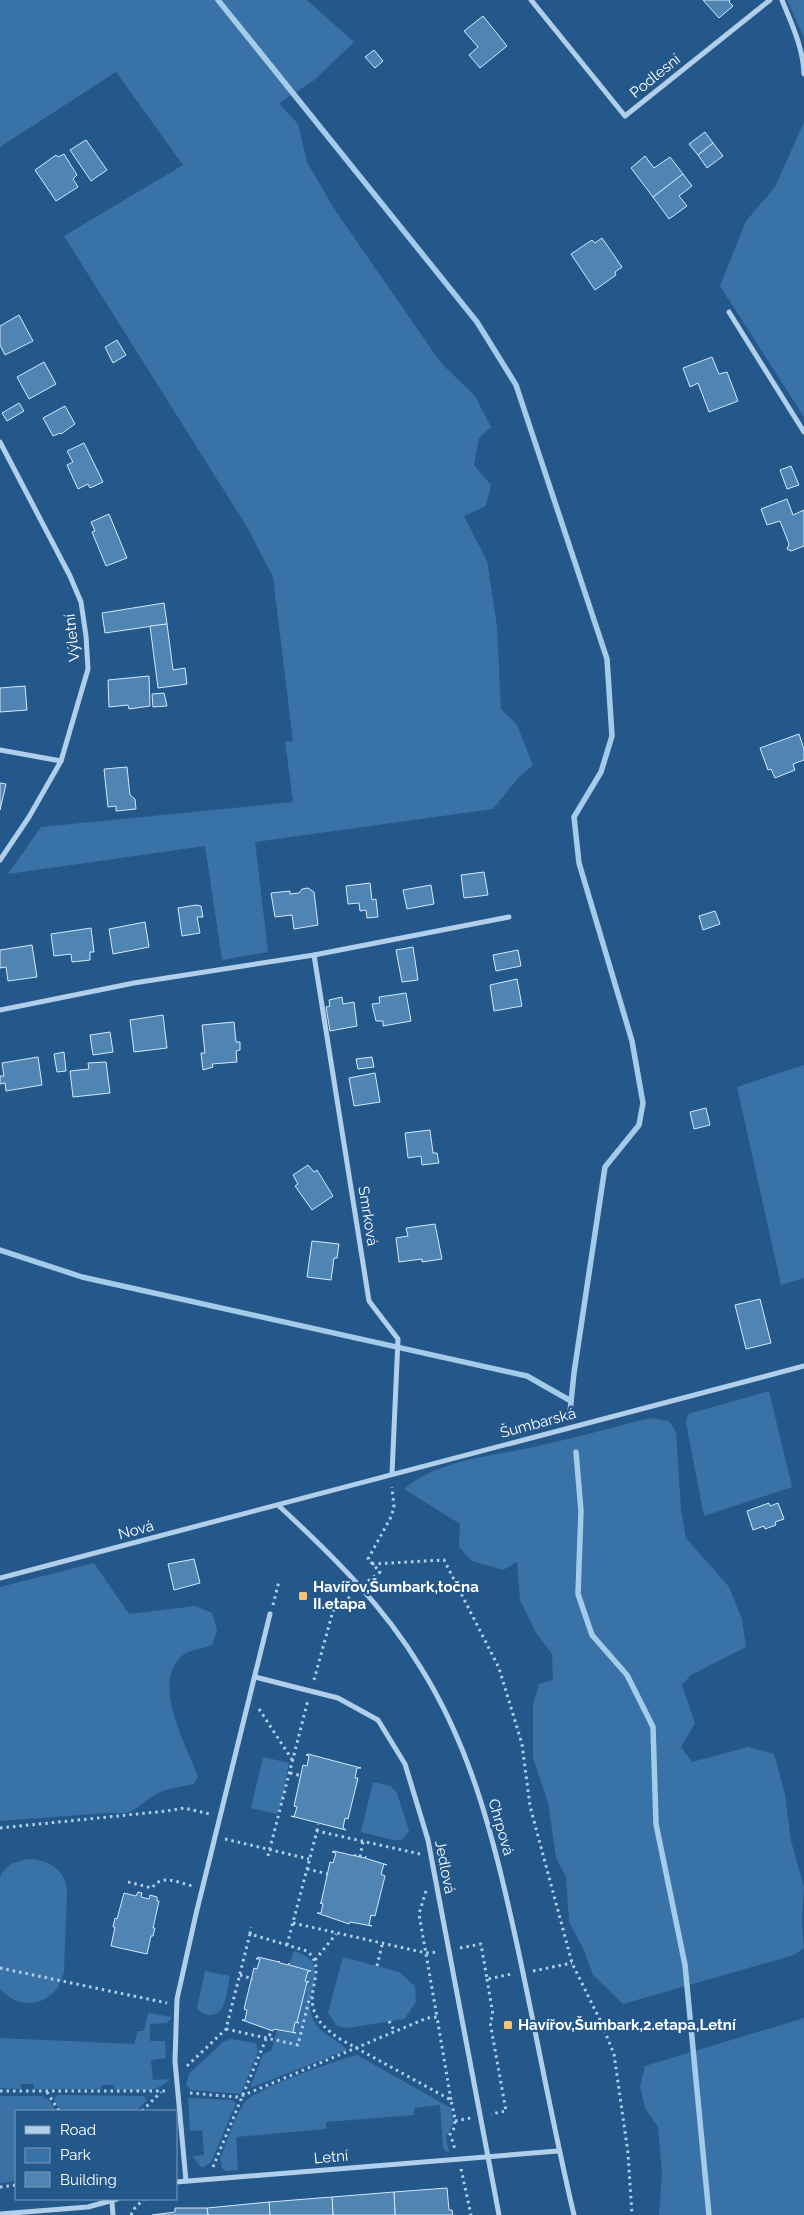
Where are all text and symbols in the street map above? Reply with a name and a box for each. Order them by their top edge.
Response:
street label: Podlesní [626,50,684,102]
street label: Výletní [60,612,83,663]
street label: Smrková [354,1185,382,1247]
street label: Šumbarská [498,1403,578,1442]
street label: Nová [116,1517,156,1543]
place label: Havířov,Šumbark,točna II.etapa [313,1578,479,1613]
marker: Havířov,Šumbark,točna II.etapa [297,1590,309,1602]
street label: Chrpová [484,1797,518,1857]
street label: Jedlová [431,1839,459,1895]
place label: Havířov,Šumbark,2.etapa,Letní [518,2016,736,2034]
marker: Havířov,Šumbark,2.etapa,Letní [502,2019,514,2031]
legend [15,2110,178,2200]
text: Road [60,2121,96,2139]
text: Park [60,2146,91,2164]
street label: Letní [313,2146,350,2167]
text: Building [60,2171,117,2189]

